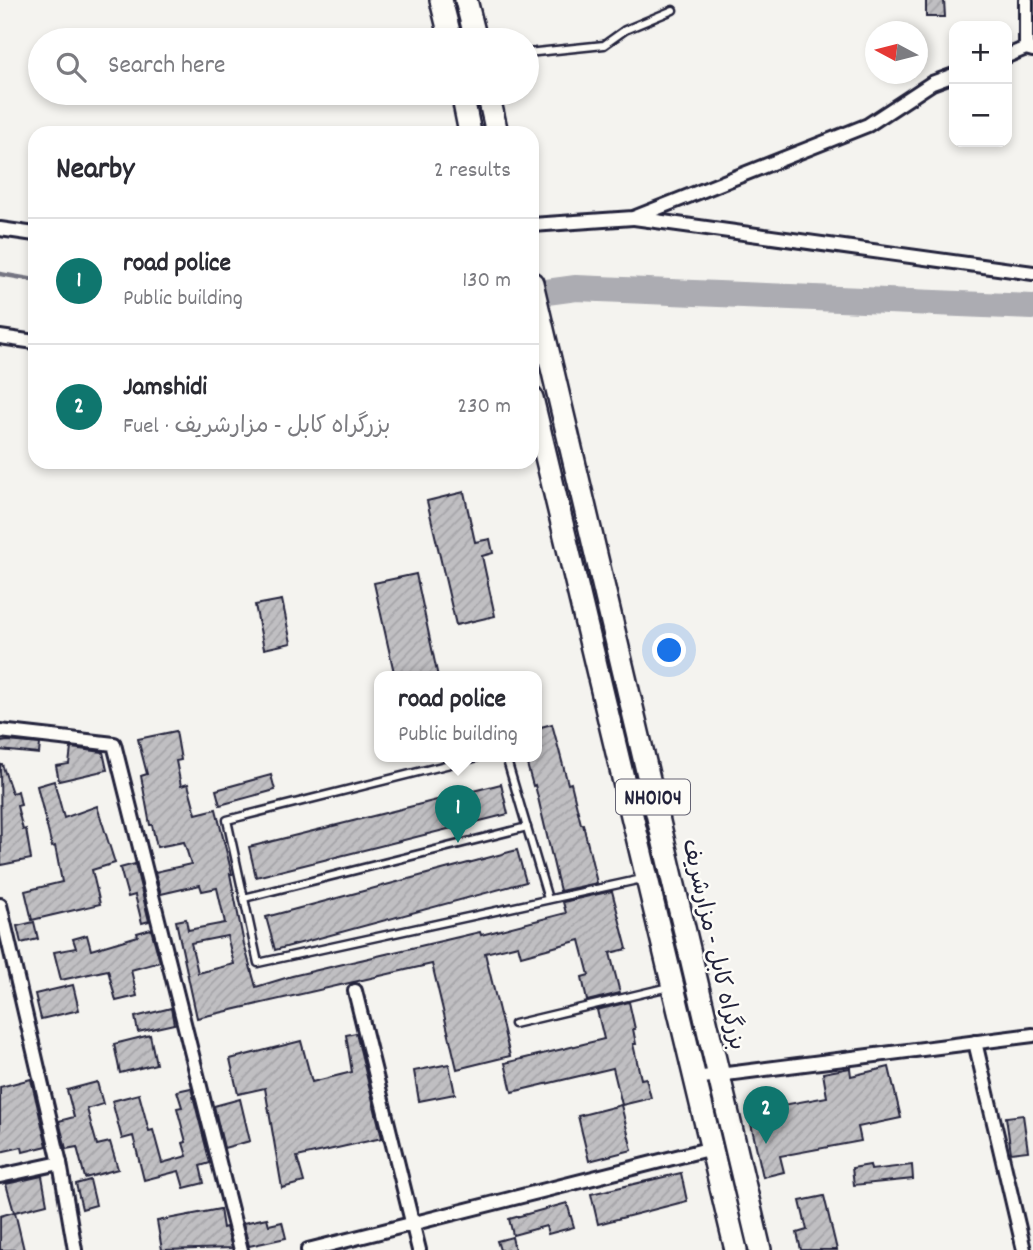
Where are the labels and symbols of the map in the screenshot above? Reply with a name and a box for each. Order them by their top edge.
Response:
north arrow [865,21,928,84]
your location [652,633,686,667]
road number: NH0104 [616,780,690,814]
pin: 1 [435,785,481,843]
street label: بزرگراه کابل - مزارشریف [671,836,752,1054]
pin: 2 [743,1086,789,1144]

